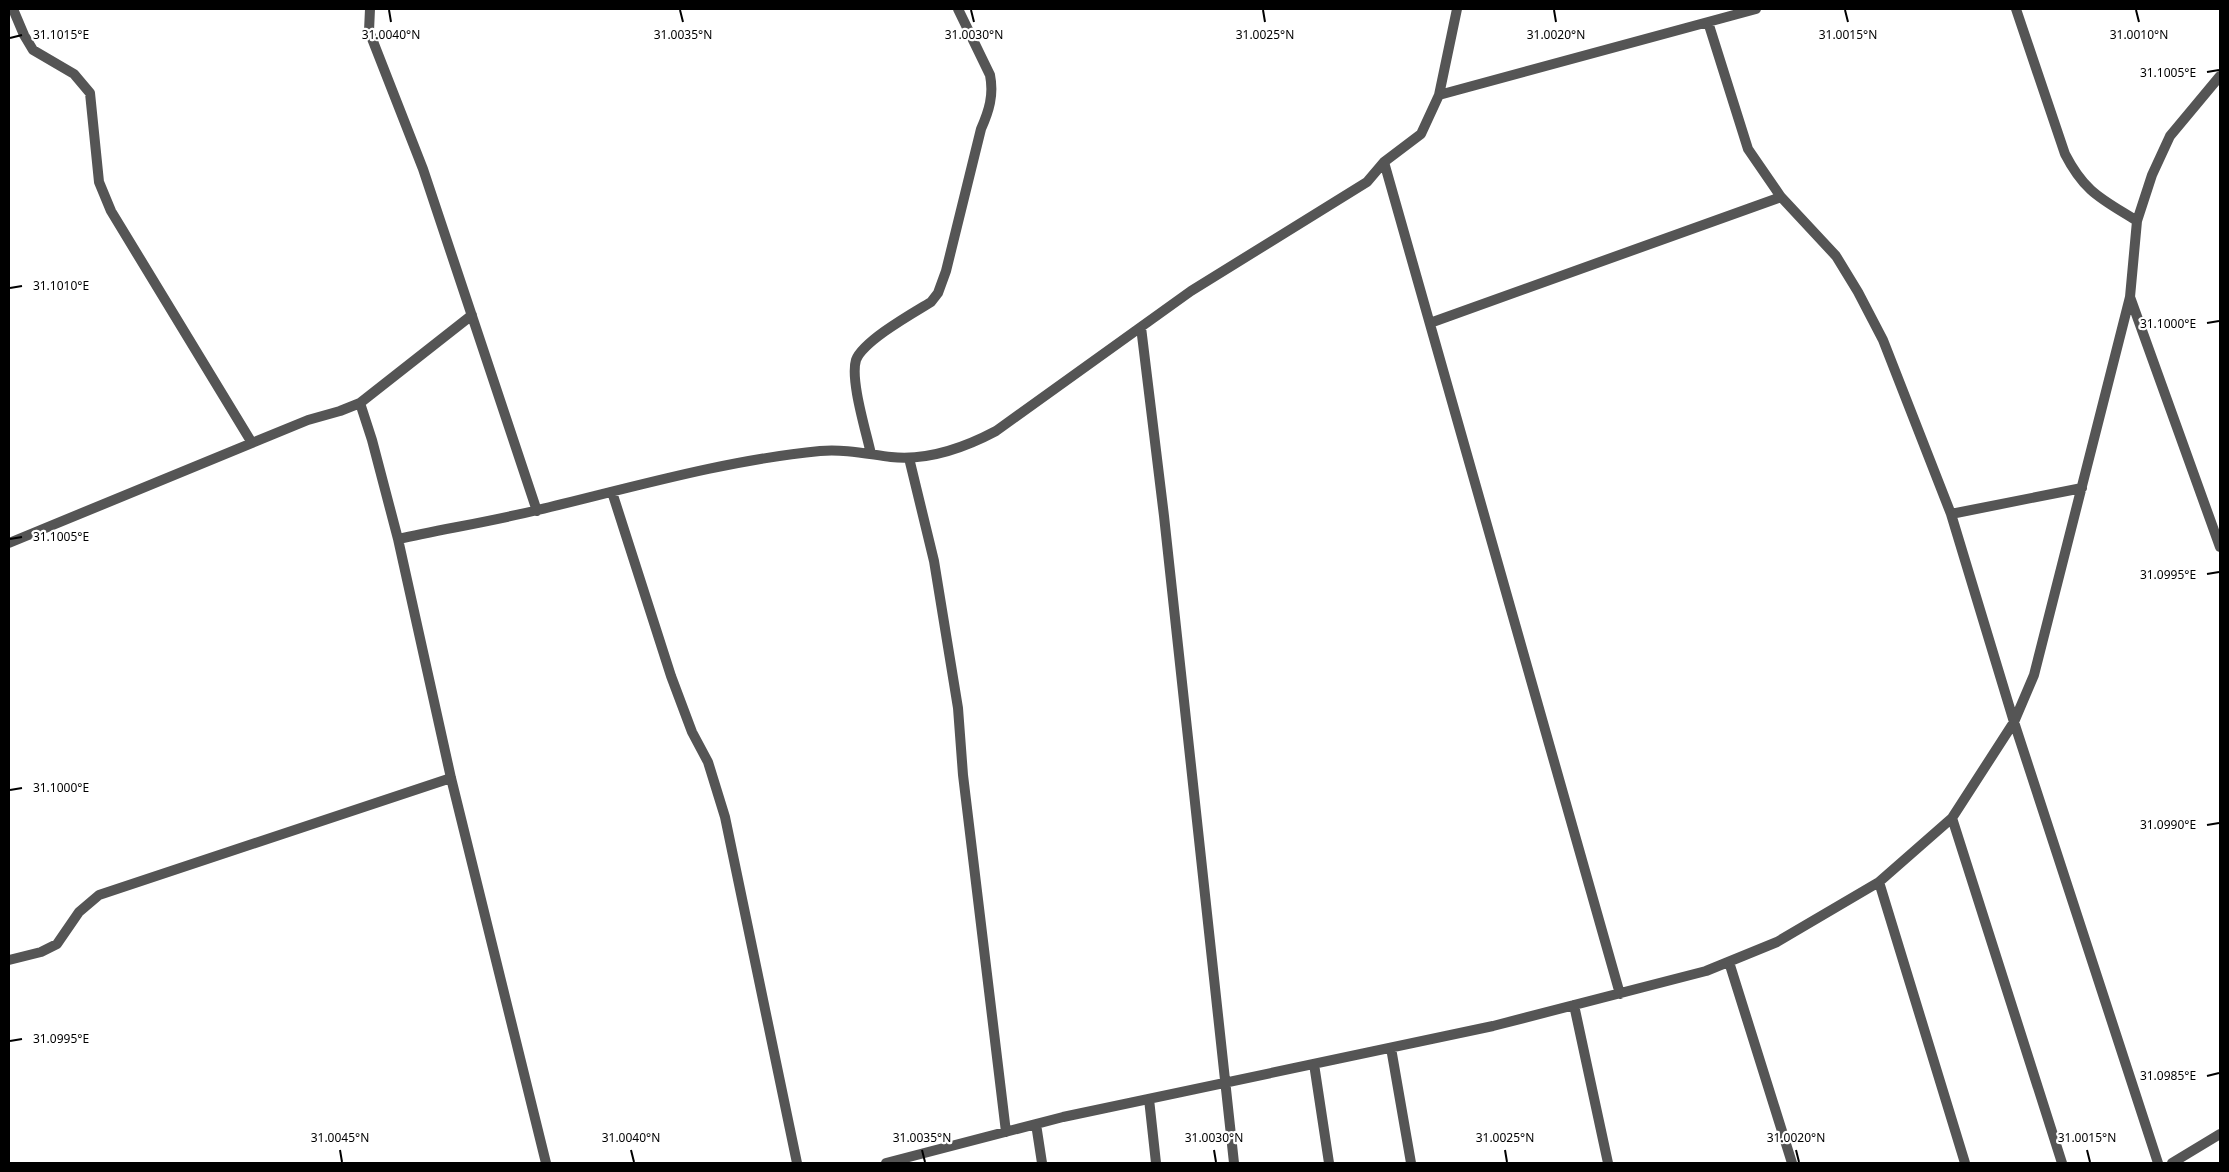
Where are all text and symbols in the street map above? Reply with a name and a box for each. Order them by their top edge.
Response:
text: 31.1015°E [33,26,89,43]
text: 31.0040°N [362,26,420,43]
text: 31.0035°N [654,26,712,43]
text: 31.0030°N [945,26,1003,43]
text: 31.0025°N [1236,26,1294,43]
text: 31.0020°N [1527,26,1585,43]
text: 31.0015°N [1819,26,1877,43]
text: 31.0010°N [2110,26,2168,43]
text: 31.1005°E [2140,64,2196,81]
text: 31.1010°E [33,277,89,294]
text: 31.1000°E [2140,315,2196,332]
text: 31.1005°E [33,528,89,545]
text: 31.0995°E [2140,566,2196,583]
text: 31.1000°E [33,779,89,796]
text: 31.0990°E [2140,816,2196,833]
text: 31.0995°E [33,1030,89,1047]
text: 31.0985°E [2140,1067,2196,1084]
text: 31.0045°N [311,1129,369,1146]
text: 31.0040°N [602,1129,660,1146]
text: 31.0035°N [893,1129,951,1146]
text: 31.0030°N [1185,1129,1243,1146]
text: 31.0025°N [1476,1129,1534,1146]
text: 31.0020°N [1767,1129,1825,1146]
text: 31.0015°N [2058,1129,2116,1146]

